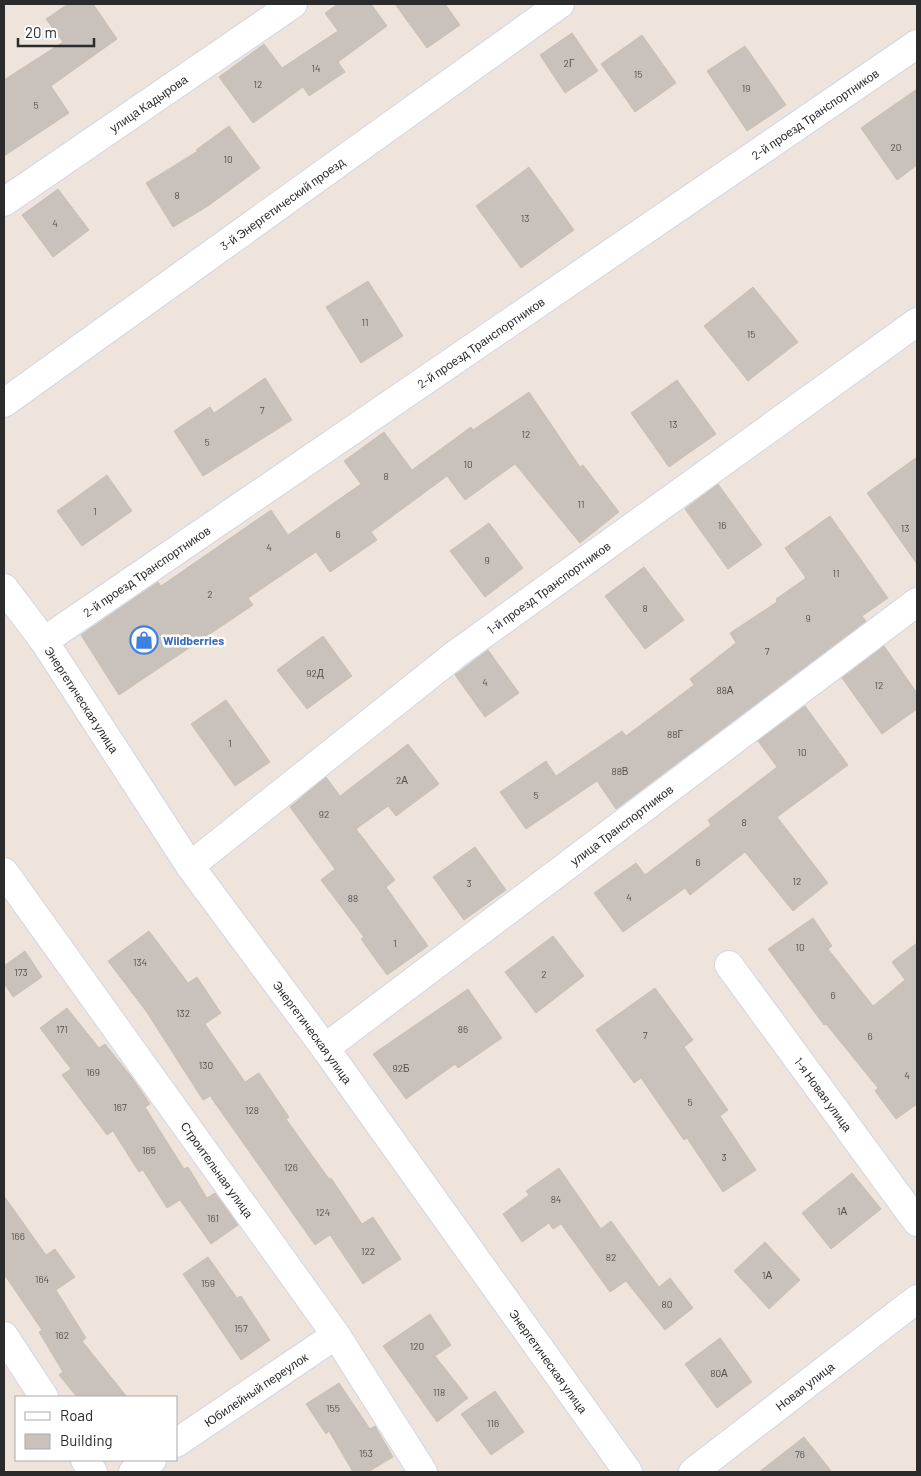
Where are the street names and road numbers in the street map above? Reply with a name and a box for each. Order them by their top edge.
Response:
street label: 2-й проезд Транспортников [749,65,881,162]
street label: улица Кадырова [107,71,190,135]
street label: 3-й Энергетический проезд [217,154,347,253]
street label: 2-й проезд Транспортников [414,294,547,391]
street label: 2-й проезд Транспортников [80,523,212,619]
street label: 1-й проезд Транспортников [484,538,613,637]
street label: Энергетическая улица [42,643,122,756]
street label: улица Транспортников [567,782,675,869]
street label: Энергетическая улица [270,978,355,1086]
street label: 1-я Новая улица [792,1054,855,1134]
street label: Строительная улица [178,1119,256,1220]
street label: Энергетическая улица [507,1306,591,1416]
street label: Юбилейный переулок [201,1349,311,1429]
street label: Новая улица [773,1359,837,1413]

